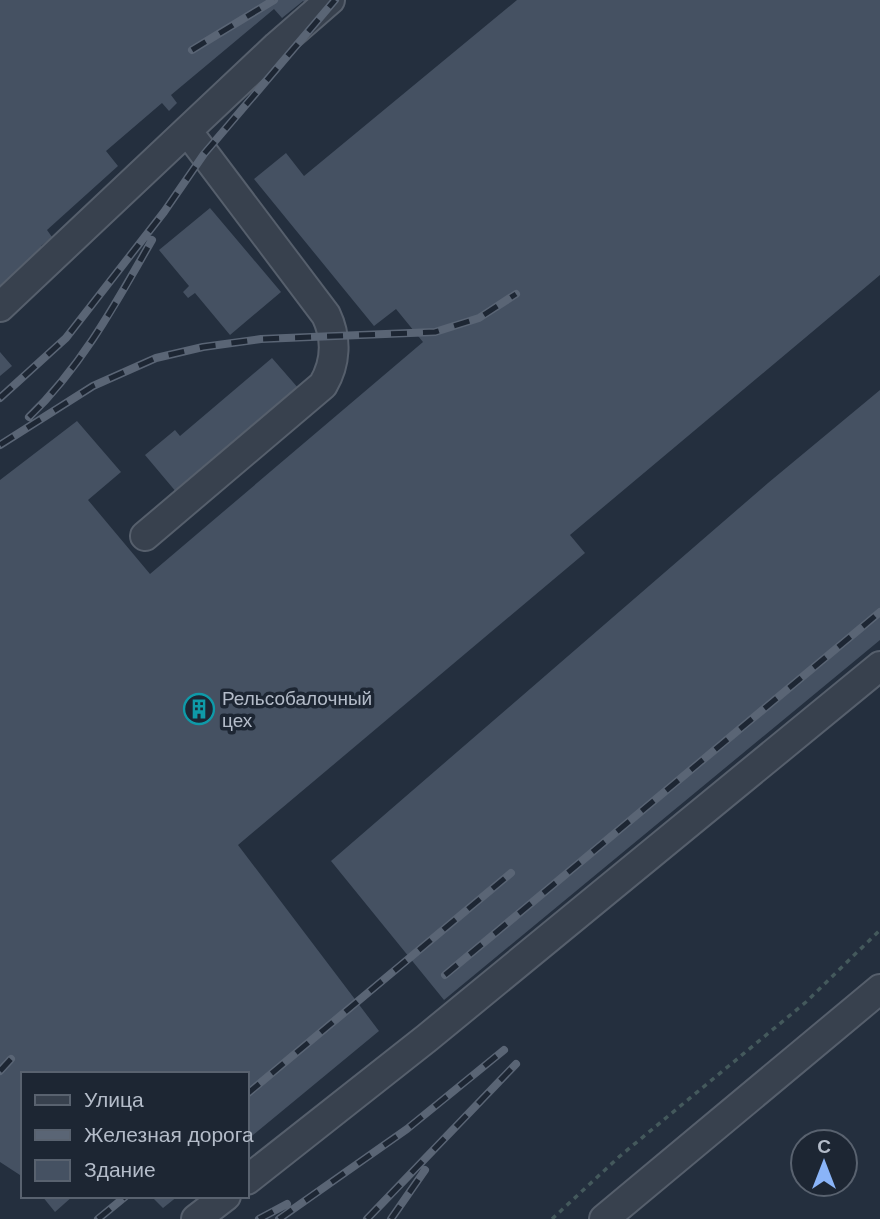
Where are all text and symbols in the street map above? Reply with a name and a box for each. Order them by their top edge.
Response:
place label: Рельсобалочный цех [222,686,372,733]
building icon: Рельсобалочный цех [182,692,216,726]
legend [21,1072,248,1198]
text: Улица [84,1086,144,1114]
text: Железная дорога [84,1121,254,1149]
north arrow [789,1128,859,1198]
text: С [817,1134,831,1159]
text: Здание [84,1156,156,1184]

